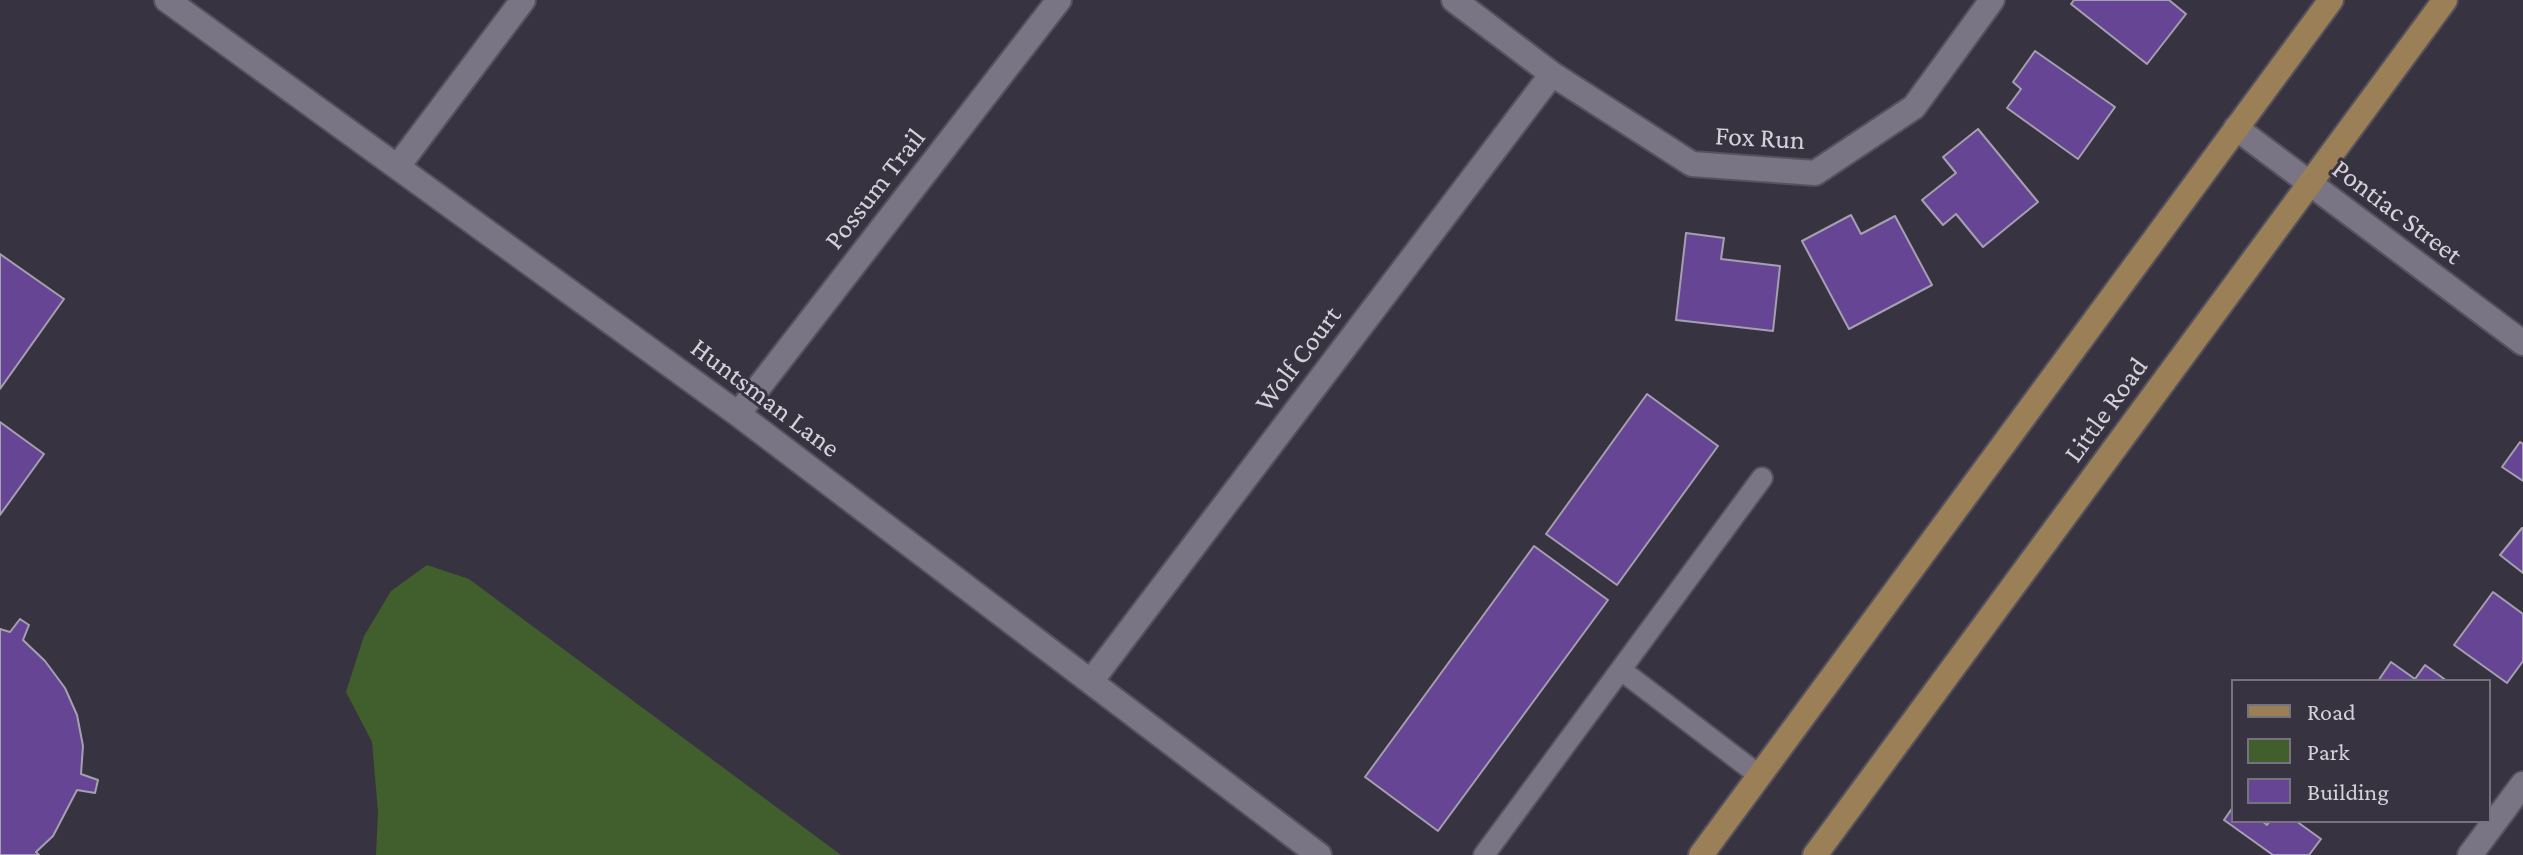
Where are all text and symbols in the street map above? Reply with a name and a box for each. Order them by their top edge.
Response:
street label: Fox Run [1714,119,1806,157]
street label: Possum Trail [817,122,933,256]
street label: Pontiac Street [2325,152,2469,272]
street label: Wolf Court [1247,300,1349,418]
street label: Huntsman Lane [684,331,846,465]
street label: Little Road [2057,351,2155,469]
legend [2231,679,2491,823]
text: Road [2307,698,2356,725]
text: Park [2307,738,2350,765]
text: Building [2307,778,2389,805]

